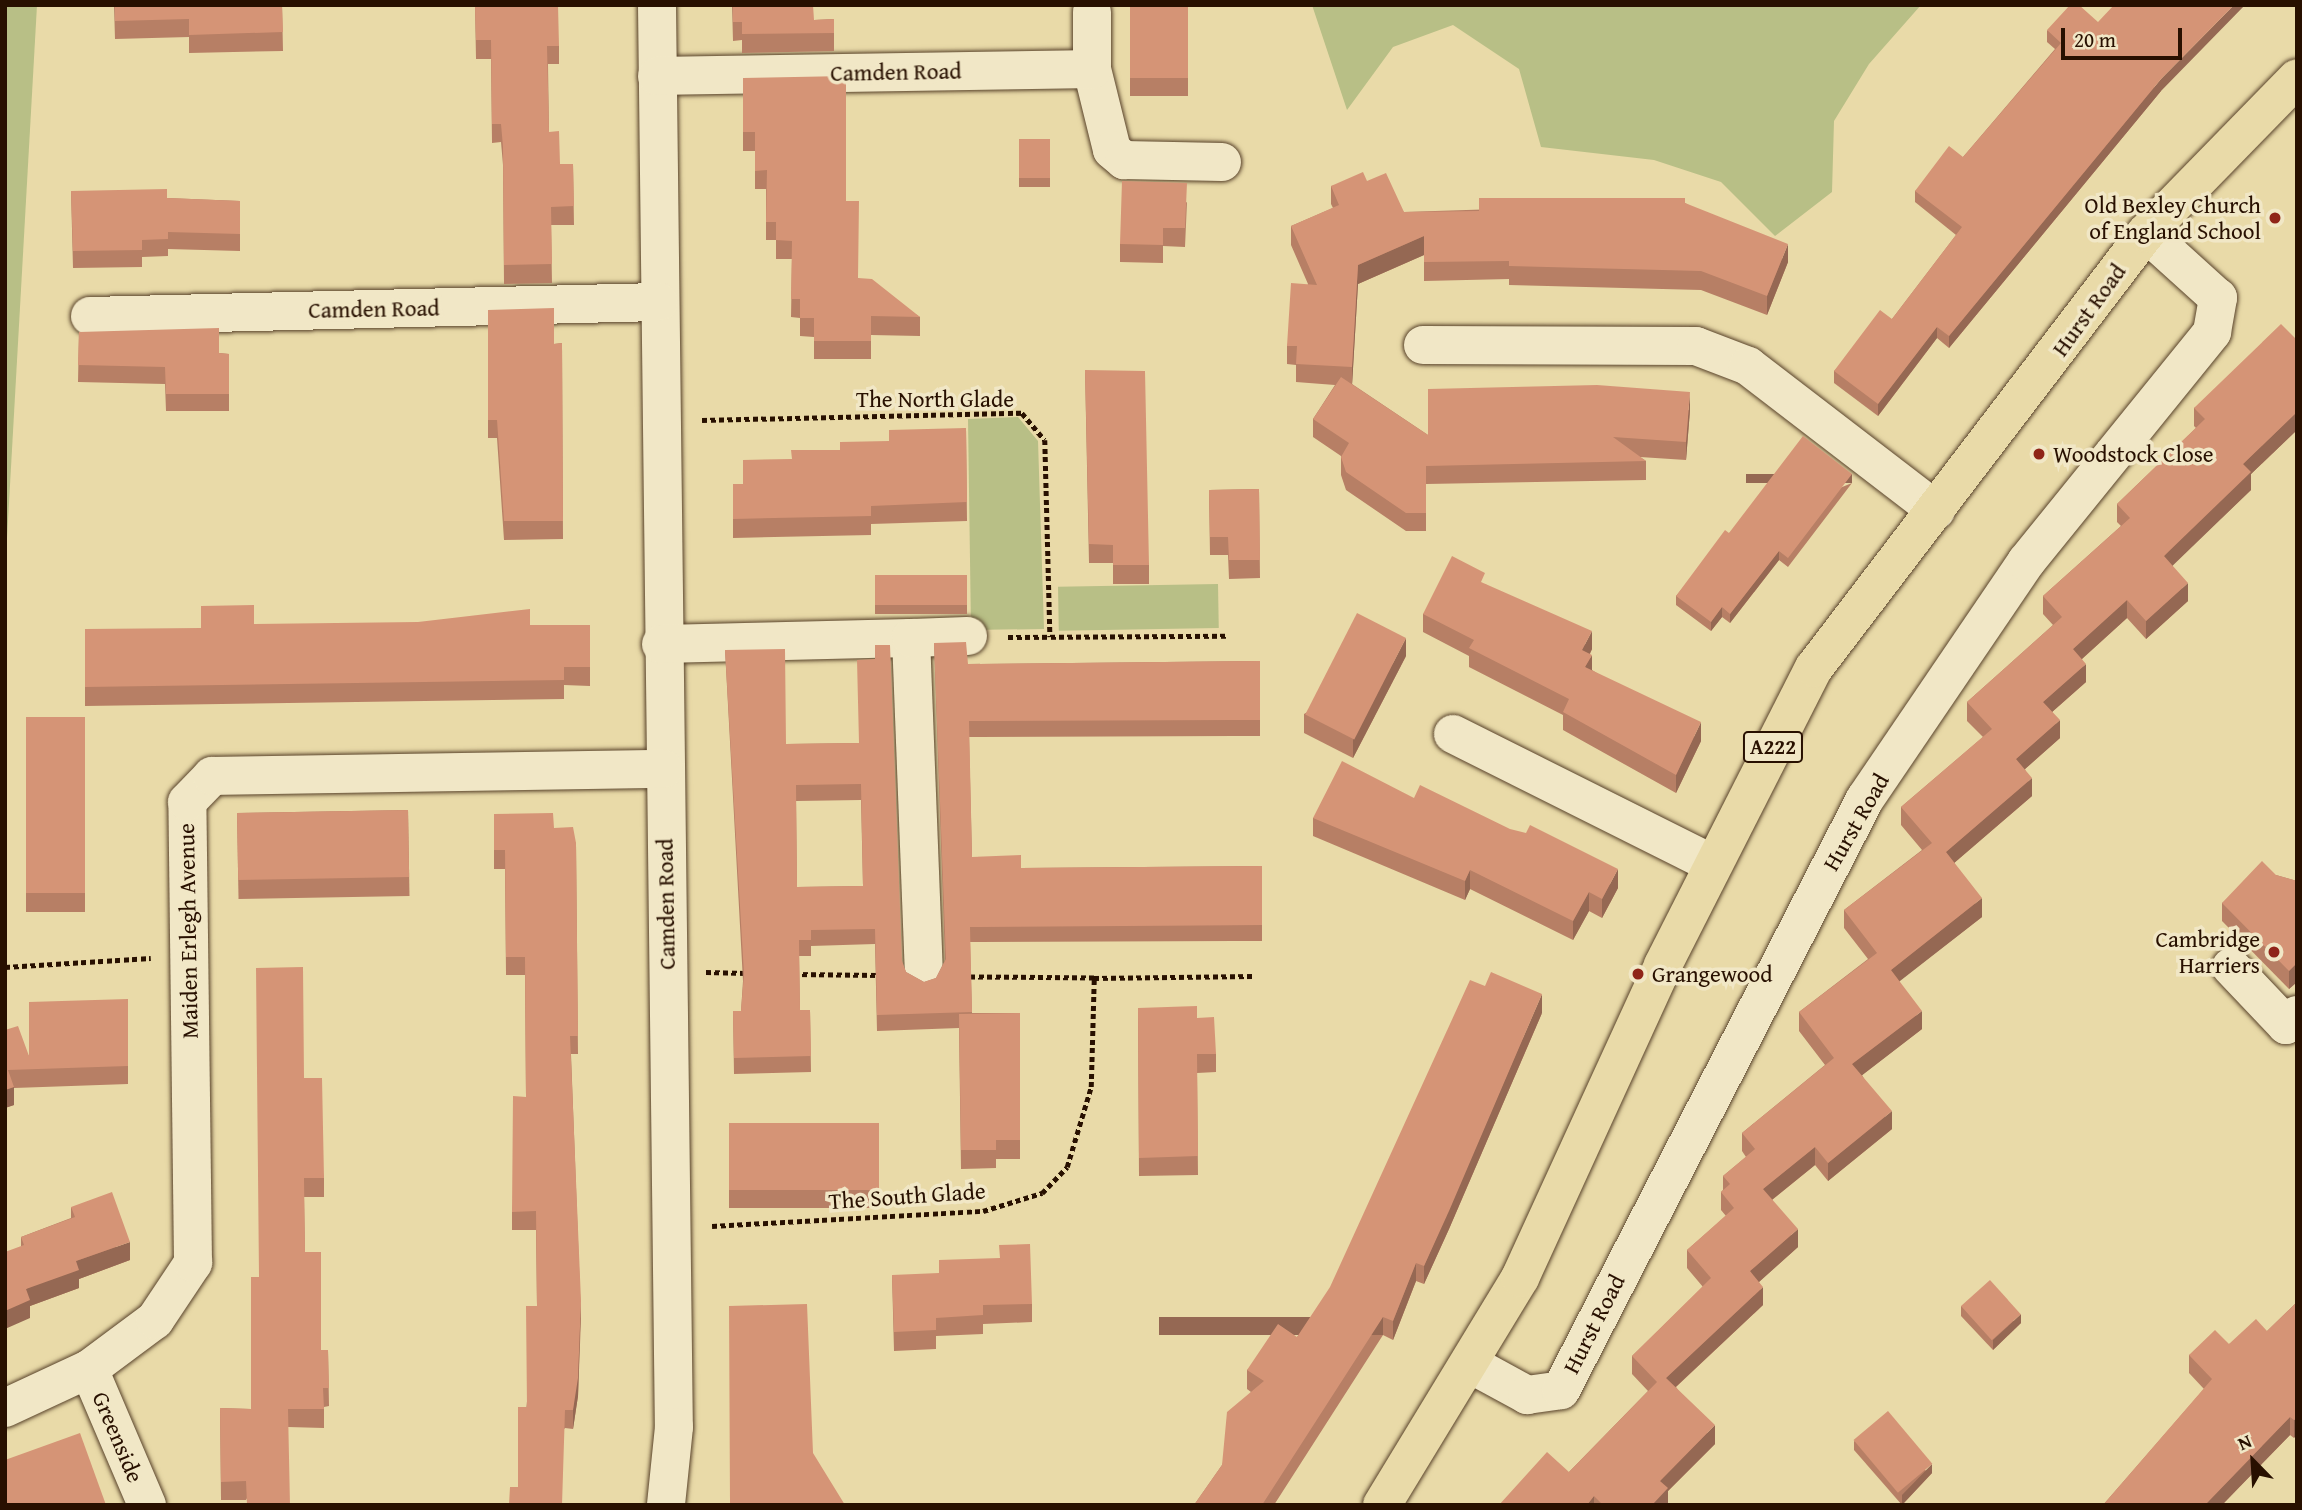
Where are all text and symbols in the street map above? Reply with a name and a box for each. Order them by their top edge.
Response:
scale bar [2064,14,2185,58]
text: 20 m [2074,24,2116,55]
street label: Camden Road [830,57,962,87]
place label: Old Bexley Church of England School [2085,191,2261,245]
marker: Old Bexley Church of England School [2267,210,2283,226]
street label: Hurst Road [2046,258,2132,362]
street label: Camden Road [308,294,440,324]
street label: The North Glade [856,385,1014,413]
place label: Woodstock Close [2053,440,2214,468]
marker: Woodstock Close [2031,446,2047,462]
road number: A222 [1742,730,1804,764]
street label: Hurst Road [1817,768,1895,876]
street label: Maiden Erlegh Avenue [172,823,204,1039]
street label: Camden Road [651,838,681,970]
place label: Cambridge Harriers [2155,925,2260,979]
marker: Cambridge Harriers [2266,944,2282,960]
place label: Grangewood [1652,960,1773,988]
marker: Grangewood [1630,966,1646,982]
street label: The South Glade [828,1177,986,1215]
street label: Hurst Road [1557,1270,1631,1378]
street label: Greenside [87,1387,149,1487]
north arrow [2218,1426,2288,1496]
text: N [2233,1426,2256,1457]

